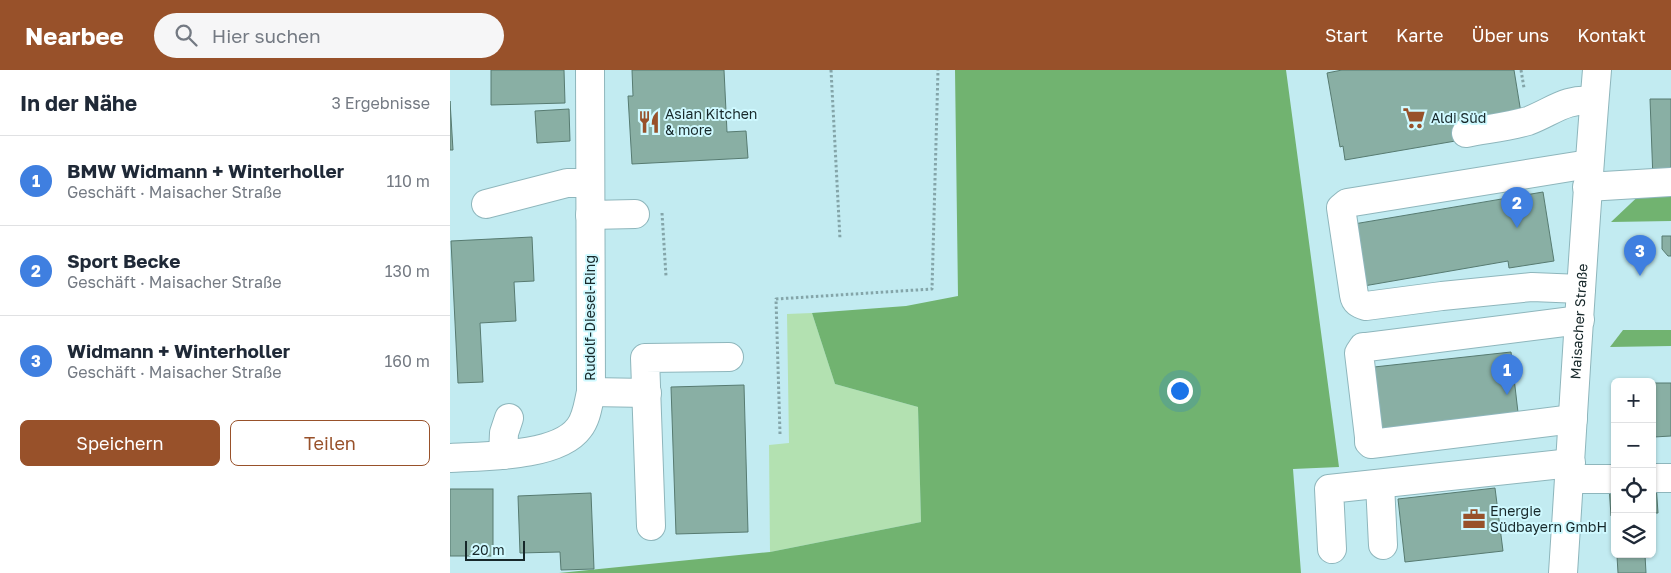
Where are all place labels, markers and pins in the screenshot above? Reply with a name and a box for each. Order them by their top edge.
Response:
place label: Asian Kitchen & more [665,105,757,138]
supermarket icon: Aldi Süd [1401,105,1427,131]
restaurant icon: Asian Kitchen & more [636,109,662,135]
place label: Aldi Süd [1431,109,1486,126]
pin: 2 [1501,187,1533,228]
pin: 3 [1624,235,1656,276]
pin: 1 [1491,354,1523,395]
place label: Energie Südbayern GmbH [1490,502,1607,535]
office icon: Energie Südbayern GmbH [1461,506,1487,532]

